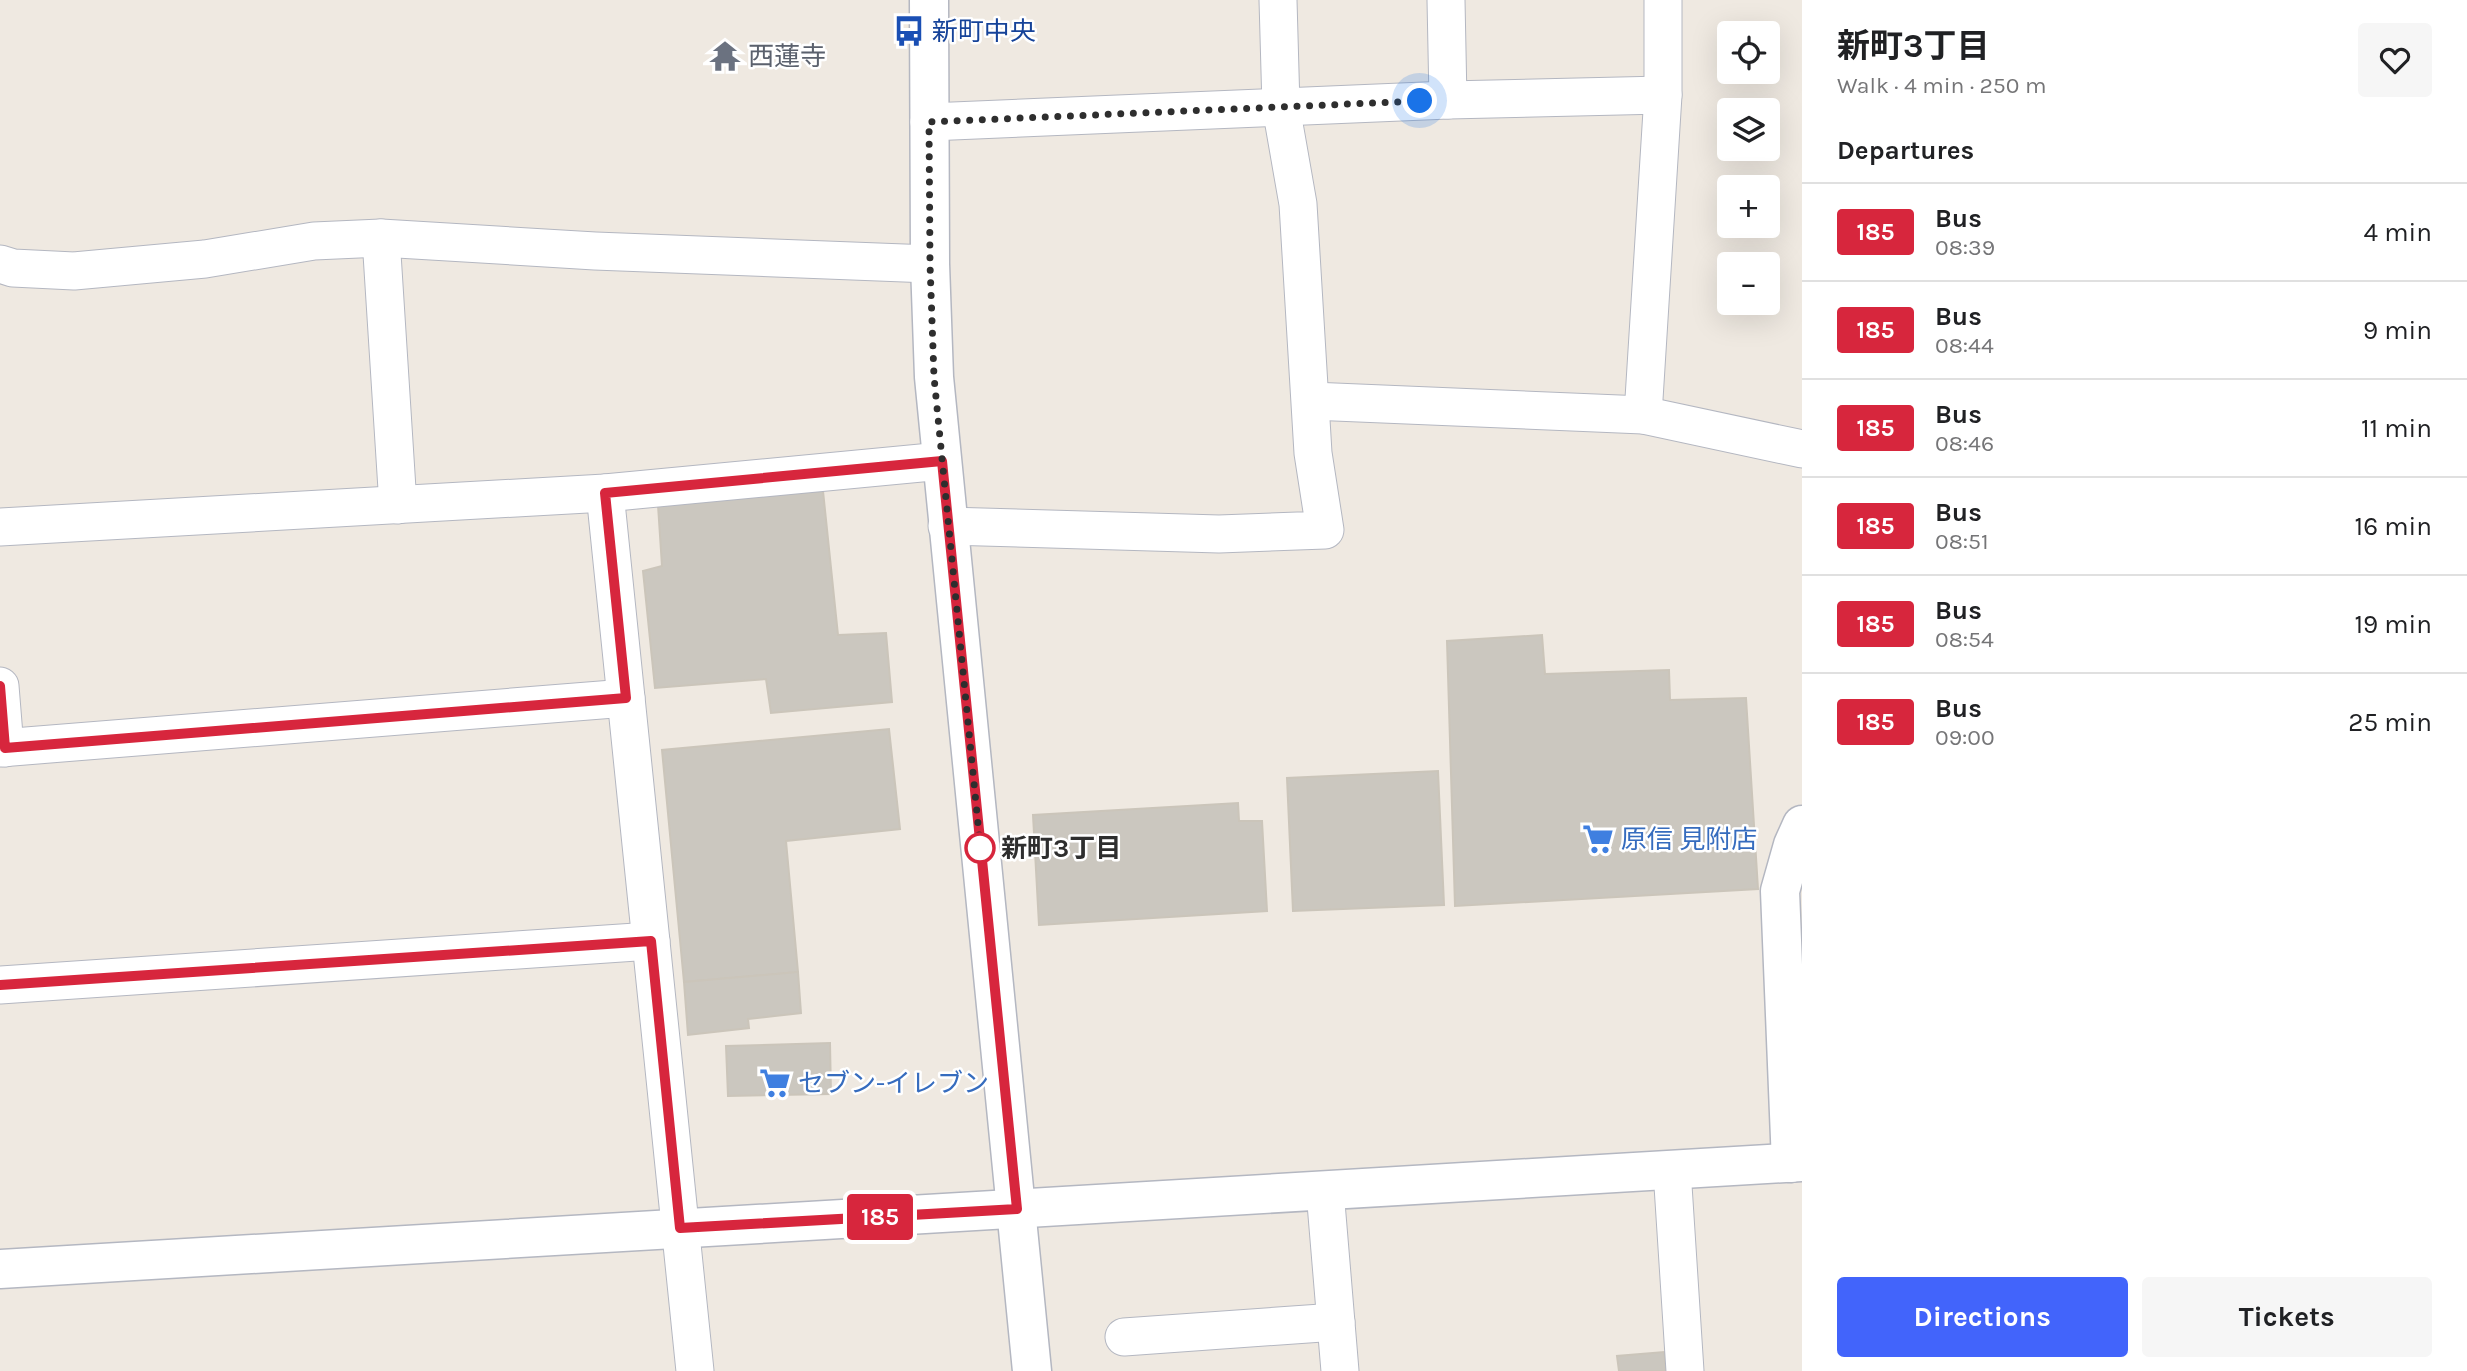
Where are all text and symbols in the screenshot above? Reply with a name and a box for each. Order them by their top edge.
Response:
bus stop icon: 新町中央 [892,14,926,48]
place label: 新町中央 [932,16,1036,47]
map controls [1717,21,1780,315]
button: locate [1717,21,1780,84]
button: heart [2358,23,2432,97]
text: 新町3丁目 [1837,27,1990,65]
temple icon: 西蓮寺 [708,39,742,73]
place label: 西蓮寺 [748,41,826,72]
text: Walk · 4 min · 250 m [1837,72,2046,99]
your location [1402,83,1437,118]
button: layers [1717,98,1780,161]
text: Departures [1837,135,1974,166]
button: + [1717,175,1780,238]
text: Bus [1935,203,1982,234]
text: 4 min [2364,217,2432,248]
text: 185 [1856,218,1895,246]
text: 08:39 [1935,234,1995,261]
button: − [1717,252,1780,315]
text: Bus [1935,301,1982,332]
text: 9 min [2363,315,2432,346]
text: 185 [1856,316,1895,344]
text: 08:44 [1935,332,1994,359]
text: Bus [1935,399,1982,430]
text: 11 min [2361,413,2432,444]
text: 185 [1856,414,1895,442]
text: 08:46 [1935,430,1994,457]
text: Bus [1935,497,1982,528]
text: 16 min [2355,511,2432,542]
text: 185 [1856,512,1895,540]
text: 08:51 [1935,528,1989,555]
text: Bus [1935,595,1982,626]
text: 19 min [2354,609,2432,640]
text: 185 [1856,610,1895,638]
text: 08:54 [1935,626,1994,653]
text: Bus [1935,693,1982,724]
text: 25 min [2348,707,2432,738]
text: 185 [1856,708,1895,736]
text: 09:00 [1935,724,1995,751]
supermarket icon: 原信 見附店 [1581,822,1615,856]
place label: 原信 見附店 [1621,824,1757,855]
marker: 新町3丁目 [965,833,995,863]
place label: 新町3丁目 [1001,833,1121,864]
supermarket icon: セブン-イレブン [758,1066,792,1100]
place label: セブン-イレブン [798,1068,989,1099]
line badge: 185 [840,1194,920,1240]
text: 185 [861,1203,899,1231]
button: Directions [1837,1277,2128,1357]
button: Tickets [2142,1277,2432,1357]

